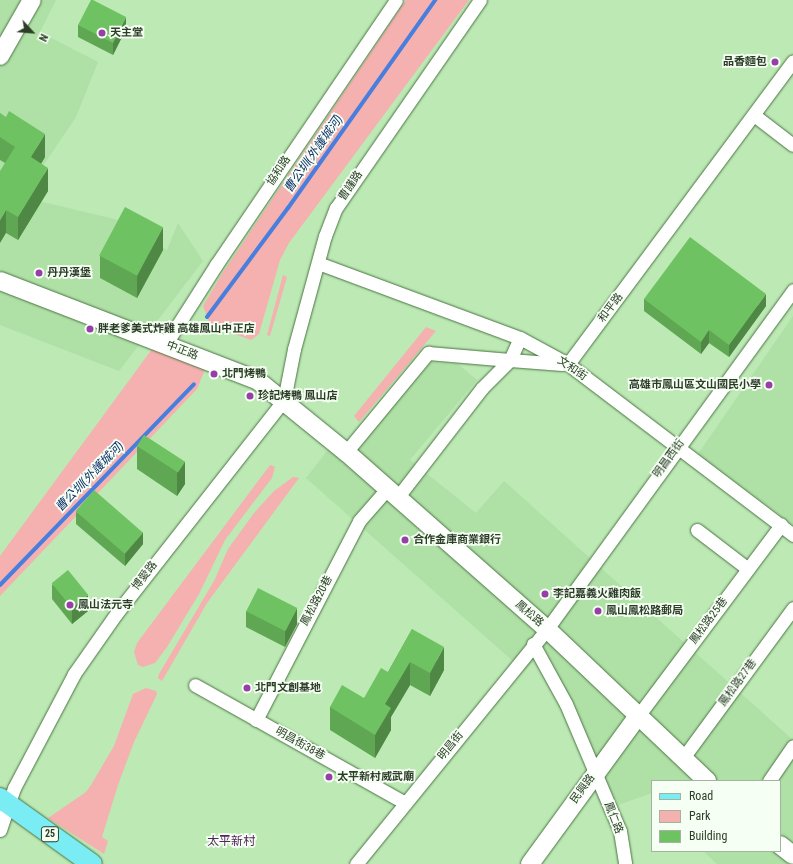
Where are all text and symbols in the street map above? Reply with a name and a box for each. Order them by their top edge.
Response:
north arrow [12,12,52,52]
place label: 天主堂 [110,26,143,40]
marker: 天主堂 [97,28,107,38]
text: N [36,32,51,43]
place label: 品香麵包 [723,55,767,69]
marker: 品香麵包 [770,57,780,67]
water label: 曹公圳(外護城河) [282,112,346,196]
street label: 協和路 [264,154,294,188]
street label: 曹謹路 [336,169,366,203]
place label: 丹丹漢堡 [47,266,91,280]
marker: 丹丹漢堡 [34,268,44,278]
street label: 和平路 [596,291,626,325]
place label: 胖老爹美式炸雞 高雄鳳山中正店 [98,322,255,336]
marker: 胖老爹美式炸雞 高雄鳳山中正店 [85,324,95,334]
street label: 中正路 [164,339,200,363]
street label: 文和街 [555,354,589,384]
place label: 北門烤鴨 [222,367,266,381]
marker: 北門烤鴨 [209,369,219,379]
place label: 高雄市鳳山區文山國民小學 [629,378,761,392]
marker: 高雄市鳳山區文山國民小學 [764,380,774,390]
place label: 珍記烤鴨 鳳山店 [258,389,338,403]
marker: 珍記烤鴨 鳳山店 [245,391,255,401]
street label: 明昌西街 [651,437,687,481]
water label: 曹公圳(外護城河) [53,439,127,515]
place label: 合作金庫商業銀行 [413,533,501,547]
marker: 合作金庫商業銀行 [400,535,410,545]
street label: 博愛路 [130,559,160,593]
street label: 鳳松路20巷 [298,574,336,628]
place label: 李記嘉義火雞肉飯 [553,587,641,601]
marker: 李記嘉義火雞肉飯 [540,589,550,599]
street label: 鳳松路25巷 [687,595,731,647]
place label: 鳳山法元寺 [78,598,133,612]
street label: 鳳松路 [512,598,546,630]
marker: 鳳山法元寺 [65,600,75,610]
place label: 鳳山鳳松路郵局 [606,604,683,618]
marker: 鳳山鳳松路郵局 [593,606,603,616]
street label: 鳳松路27巷 [717,657,759,709]
place label: 北門文創基地 [255,681,321,695]
marker: 北門文創基地 [242,683,252,693]
street label: 明昌街38巷 [273,725,327,763]
street label: 明昌街 [435,729,467,763]
place label: 太平新村威武廟 [337,770,414,784]
marker: 太平新村威武廟 [324,772,334,782]
street label: 民興路 [568,772,598,806]
legend [651,780,781,852]
text: Road [689,789,713,803]
street label: 鳳仁路 [601,800,625,836]
text: Park [689,809,710,823]
road number: 25 [40,826,60,842]
text: Building [689,829,727,843]
district label: 太平新村 [207,835,255,849]

